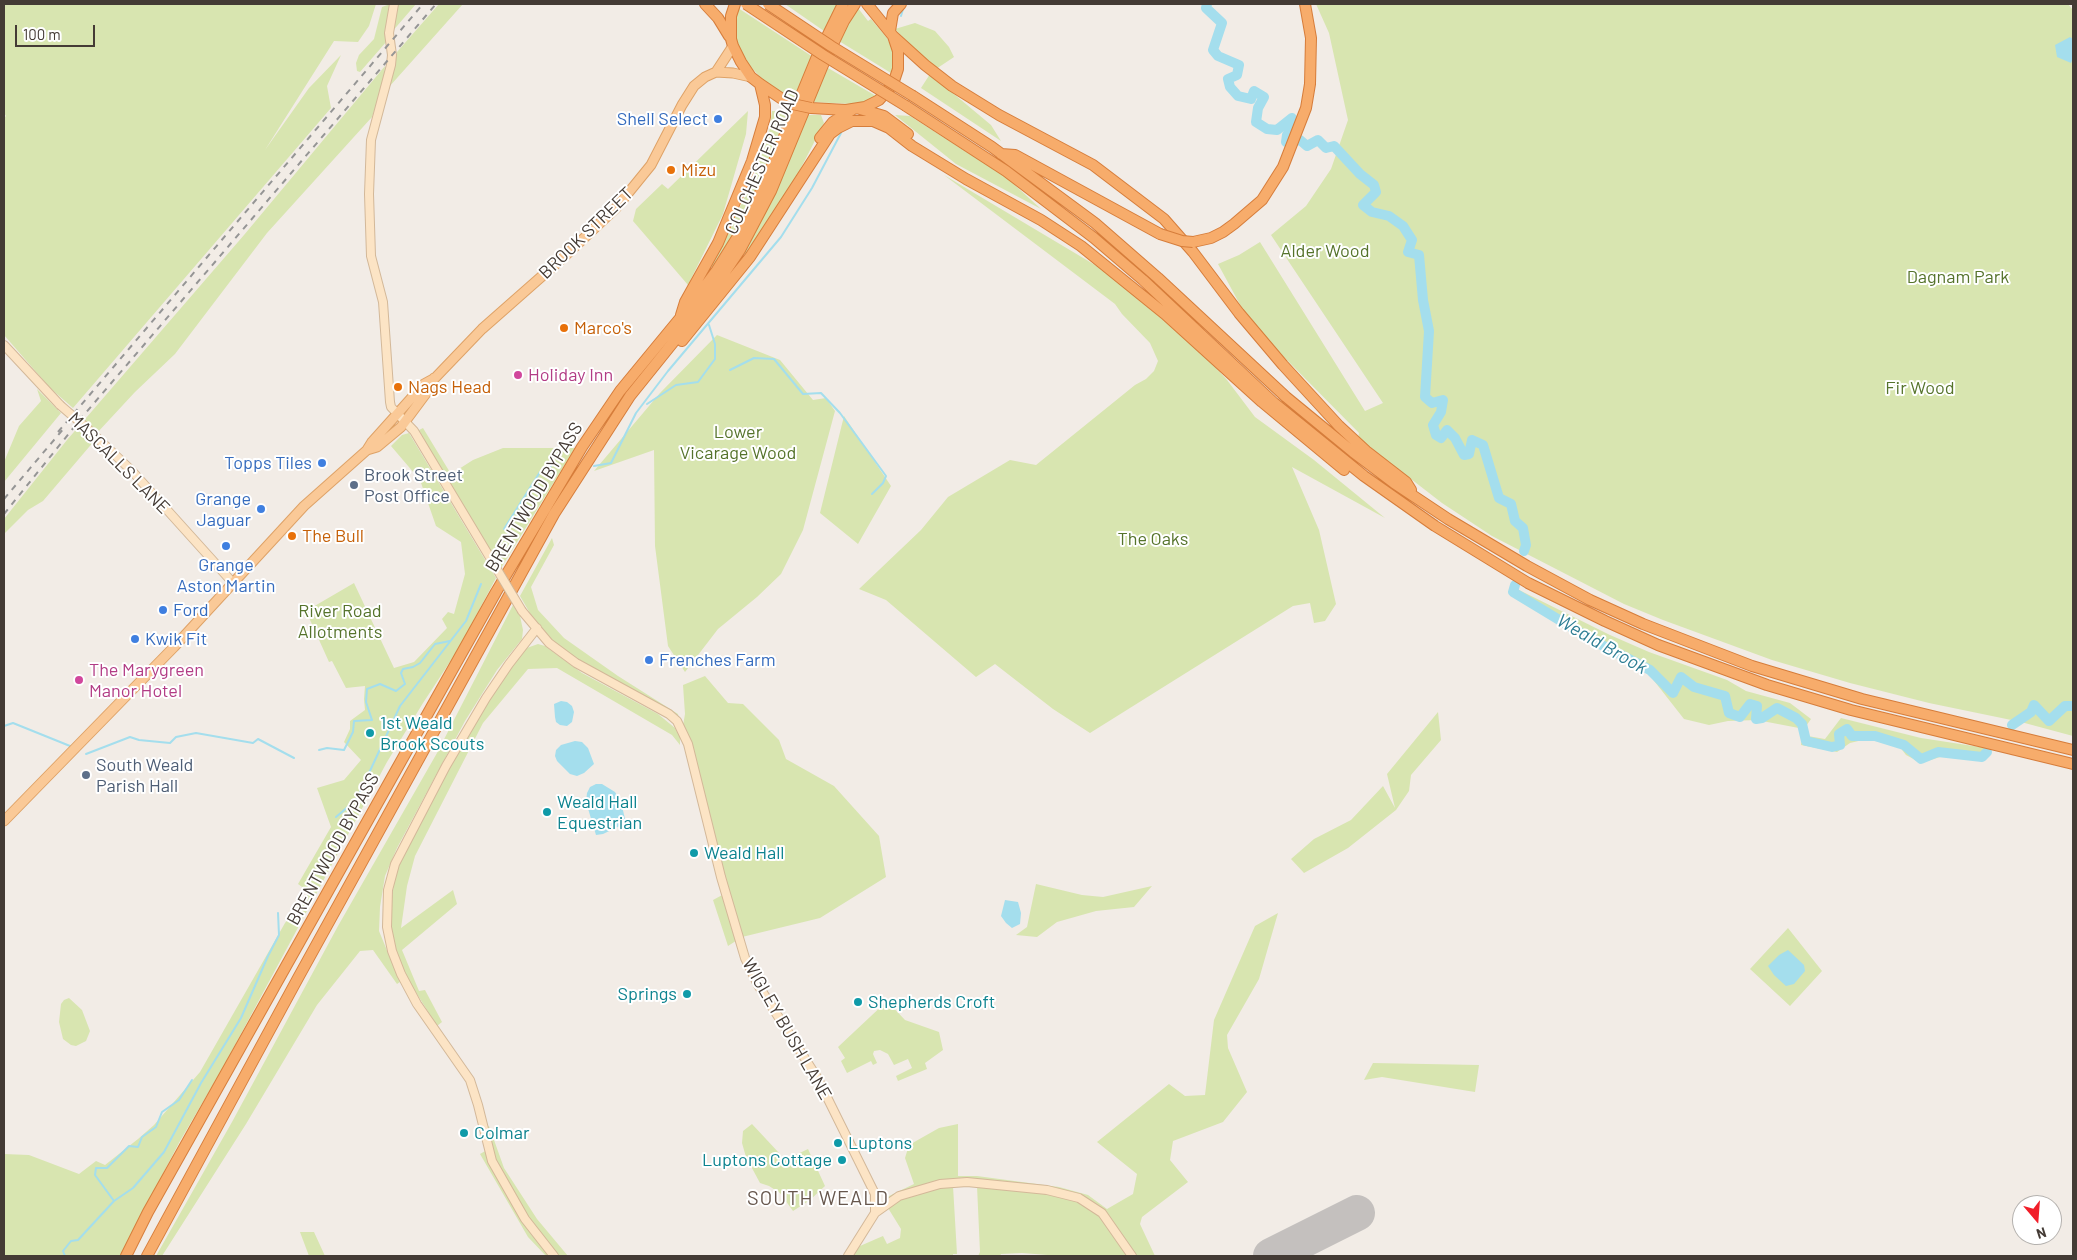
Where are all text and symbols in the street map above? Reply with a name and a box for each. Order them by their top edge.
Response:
scale bar [18,15,98,47]
text: 100 m [23,25,61,43]
street label: COLCHESTER ROAD [720,86,804,238]
place label: Shell Select [617,108,708,130]
marker: Shell Select [712,113,724,125]
place label: Mizu [681,159,716,181]
marker: Mizu [665,164,677,176]
street label: BROOK STREET [534,183,638,283]
park label: Alder Wood [1280,240,1370,262]
park label: Dagnam Park [1907,266,2009,288]
place label: Marco's [574,317,632,339]
marker: Marco's [558,322,570,334]
place label: Holiday Inn [528,364,613,386]
marker: Holiday Inn [512,369,524,381]
place label: Nags Head [408,376,491,398]
park label: Fir Wood [1885,377,1955,399]
marker: Nags Head [392,381,404,393]
street label: MASCALLS LANE [64,408,174,518]
street label: BRENTWOOD BYPASS [481,418,587,576]
park label: Lower Vicarage Wood [680,421,796,464]
place label: Topps Tiles [224,452,312,474]
marker: Topps Tiles [316,457,328,469]
place label: Brook Street Post Office [364,464,463,506]
marker: Brook Street Post Office [348,479,360,491]
place label: Grange Jaguar [195,488,251,530]
marker: Grange Jaguar [255,503,267,515]
place label: The Bull [302,525,364,547]
park label: The Oaks [1118,528,1188,550]
marker: The Bull [286,530,298,542]
marker: Grange Aston Martin [220,540,232,552]
place label: Grange Aston Martin [177,554,275,596]
place label: Ford [173,599,209,621]
park label: River Road Allotments [298,600,382,642]
marker: Ford [157,604,169,616]
water label: Weald Brook [1553,609,1651,679]
place label: Kwik Fit [145,628,207,650]
marker: Kwik Fit [129,633,141,645]
place label: Frenches Farm [659,649,776,671]
marker: Frenches Farm [643,654,655,666]
place label: The Marygreen Manor Hotel [89,659,204,702]
marker: The Marygreen Manor Hotel [73,674,85,686]
place label: 1st Weald Brook Scouts [380,712,484,754]
marker: 1st Weald Brook Scouts [364,727,376,739]
place label: South Weald Parish Hall [96,754,193,796]
marker: South Weald Parish Hall [80,769,92,781]
street label: BRENTWOOD BYPASS [282,769,384,929]
place label: Weald Hall Equestrian [557,791,642,834]
marker: Weald Hall Equestrian [541,806,553,818]
place label: Weald Hall [704,842,784,864]
marker: Weald Hall [688,847,700,859]
street label: WIGLEY BUSH LANE [738,954,836,1104]
place label: Springs [618,983,677,1005]
marker: Springs [681,988,693,1000]
place label: Shepherds Croft [868,991,995,1013]
marker: Shepherds Croft [852,996,864,1008]
place label: Colmar [474,1122,529,1144]
marker: Colmar [458,1127,470,1139]
place label: Luptons [848,1132,912,1154]
marker: Luptons [832,1137,844,1149]
place label: Luptons Cottage [702,1149,832,1171]
marker: Luptons Cottage [836,1154,848,1166]
district label: SOUTH WEALD [746,1186,890,1210]
north arrow [2012,1195,2062,1245]
text: N [2034,1224,2049,1243]

